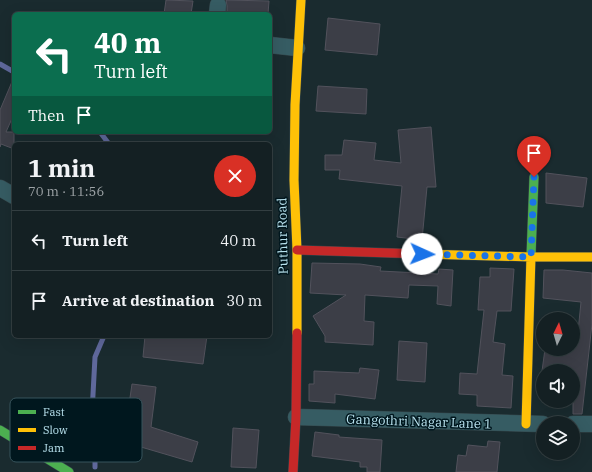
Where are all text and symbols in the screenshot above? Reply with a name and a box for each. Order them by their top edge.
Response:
text: 40 m [94,24,161,61]
icon: left [28,28,80,80]
text: Turn left [94,60,168,83]
icon: arrive [73,104,95,126]
text: Then [28,106,65,125]
pin [517,136,551,177]
icon: arrive [523,142,545,164]
text: 1 min [28,152,95,184]
button: close [214,155,256,197]
text: 70 m · 11:56 [28,183,104,200]
street label: Puthur Road [273,197,292,274]
icon: left [28,230,50,252]
text: Turn left [62,231,128,250]
text: 40 m [220,231,256,250]
position arrow [401,233,443,275]
icon: arrive [28,290,50,312]
text: Arrive at destination [62,291,214,310]
text: 30 m [226,291,262,310]
north arrow [536,312,580,356]
map controls [536,312,580,460]
button: sound [536,364,580,408]
legend [10,398,142,462]
text: Fast [43,405,65,419]
street label: Gangothri Nagar Lane 1 [346,410,492,433]
button: layers [536,416,580,460]
text: Slow [43,423,68,437]
text: Jam [43,441,65,455]

